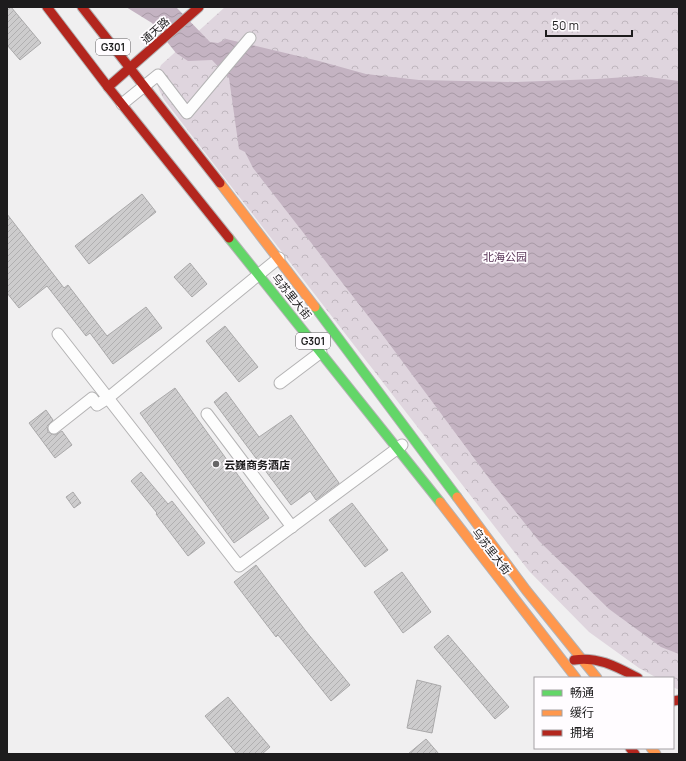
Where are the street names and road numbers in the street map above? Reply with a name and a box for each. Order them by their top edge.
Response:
street label: 通天路 [138,13,172,47]
road number: G301 [96,39,130,55]
street label: 乌苏里大街 [269,270,315,322]
road number: G301 [296,333,330,349]
street label: 乌苏里大街 [469,525,515,577]

